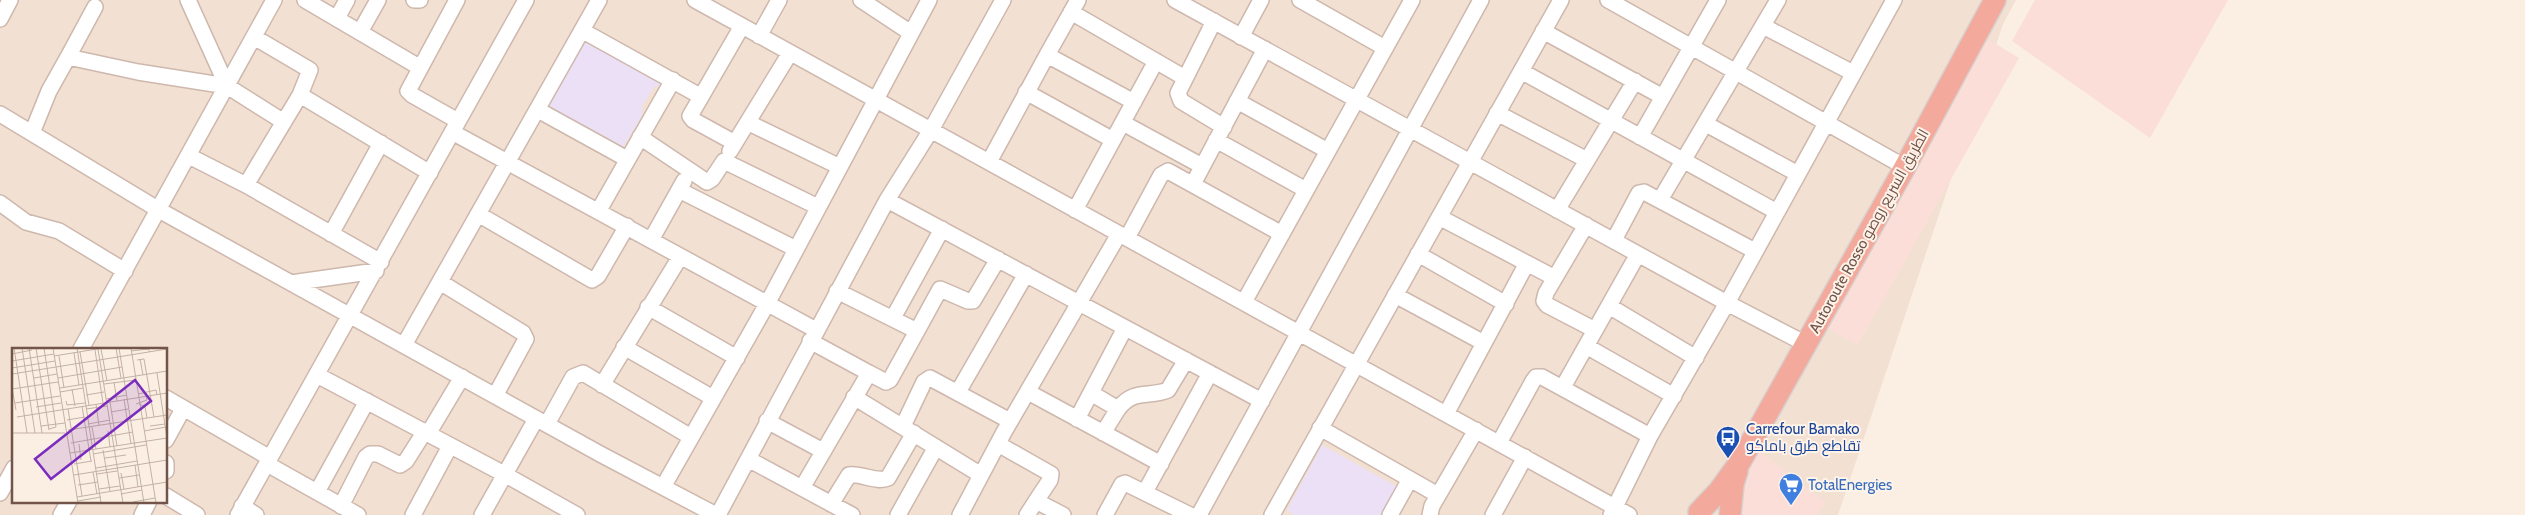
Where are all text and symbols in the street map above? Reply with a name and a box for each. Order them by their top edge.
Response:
street label: Autoroute Rosso الطريق السريع روصو [1805,126,1934,337]
inset map [12,348,168,502]
place label: Carrefour Bamako تقاطع طرق باماكو [1746,420,1861,457]
bus stop icon: Carrefour Bamako تقاطع طرق باماكو [1715,425,1741,459]
supermarket icon: TotalEnergies [1778,472,1804,506]
place label: TotalEnergies [1808,476,1892,494]

